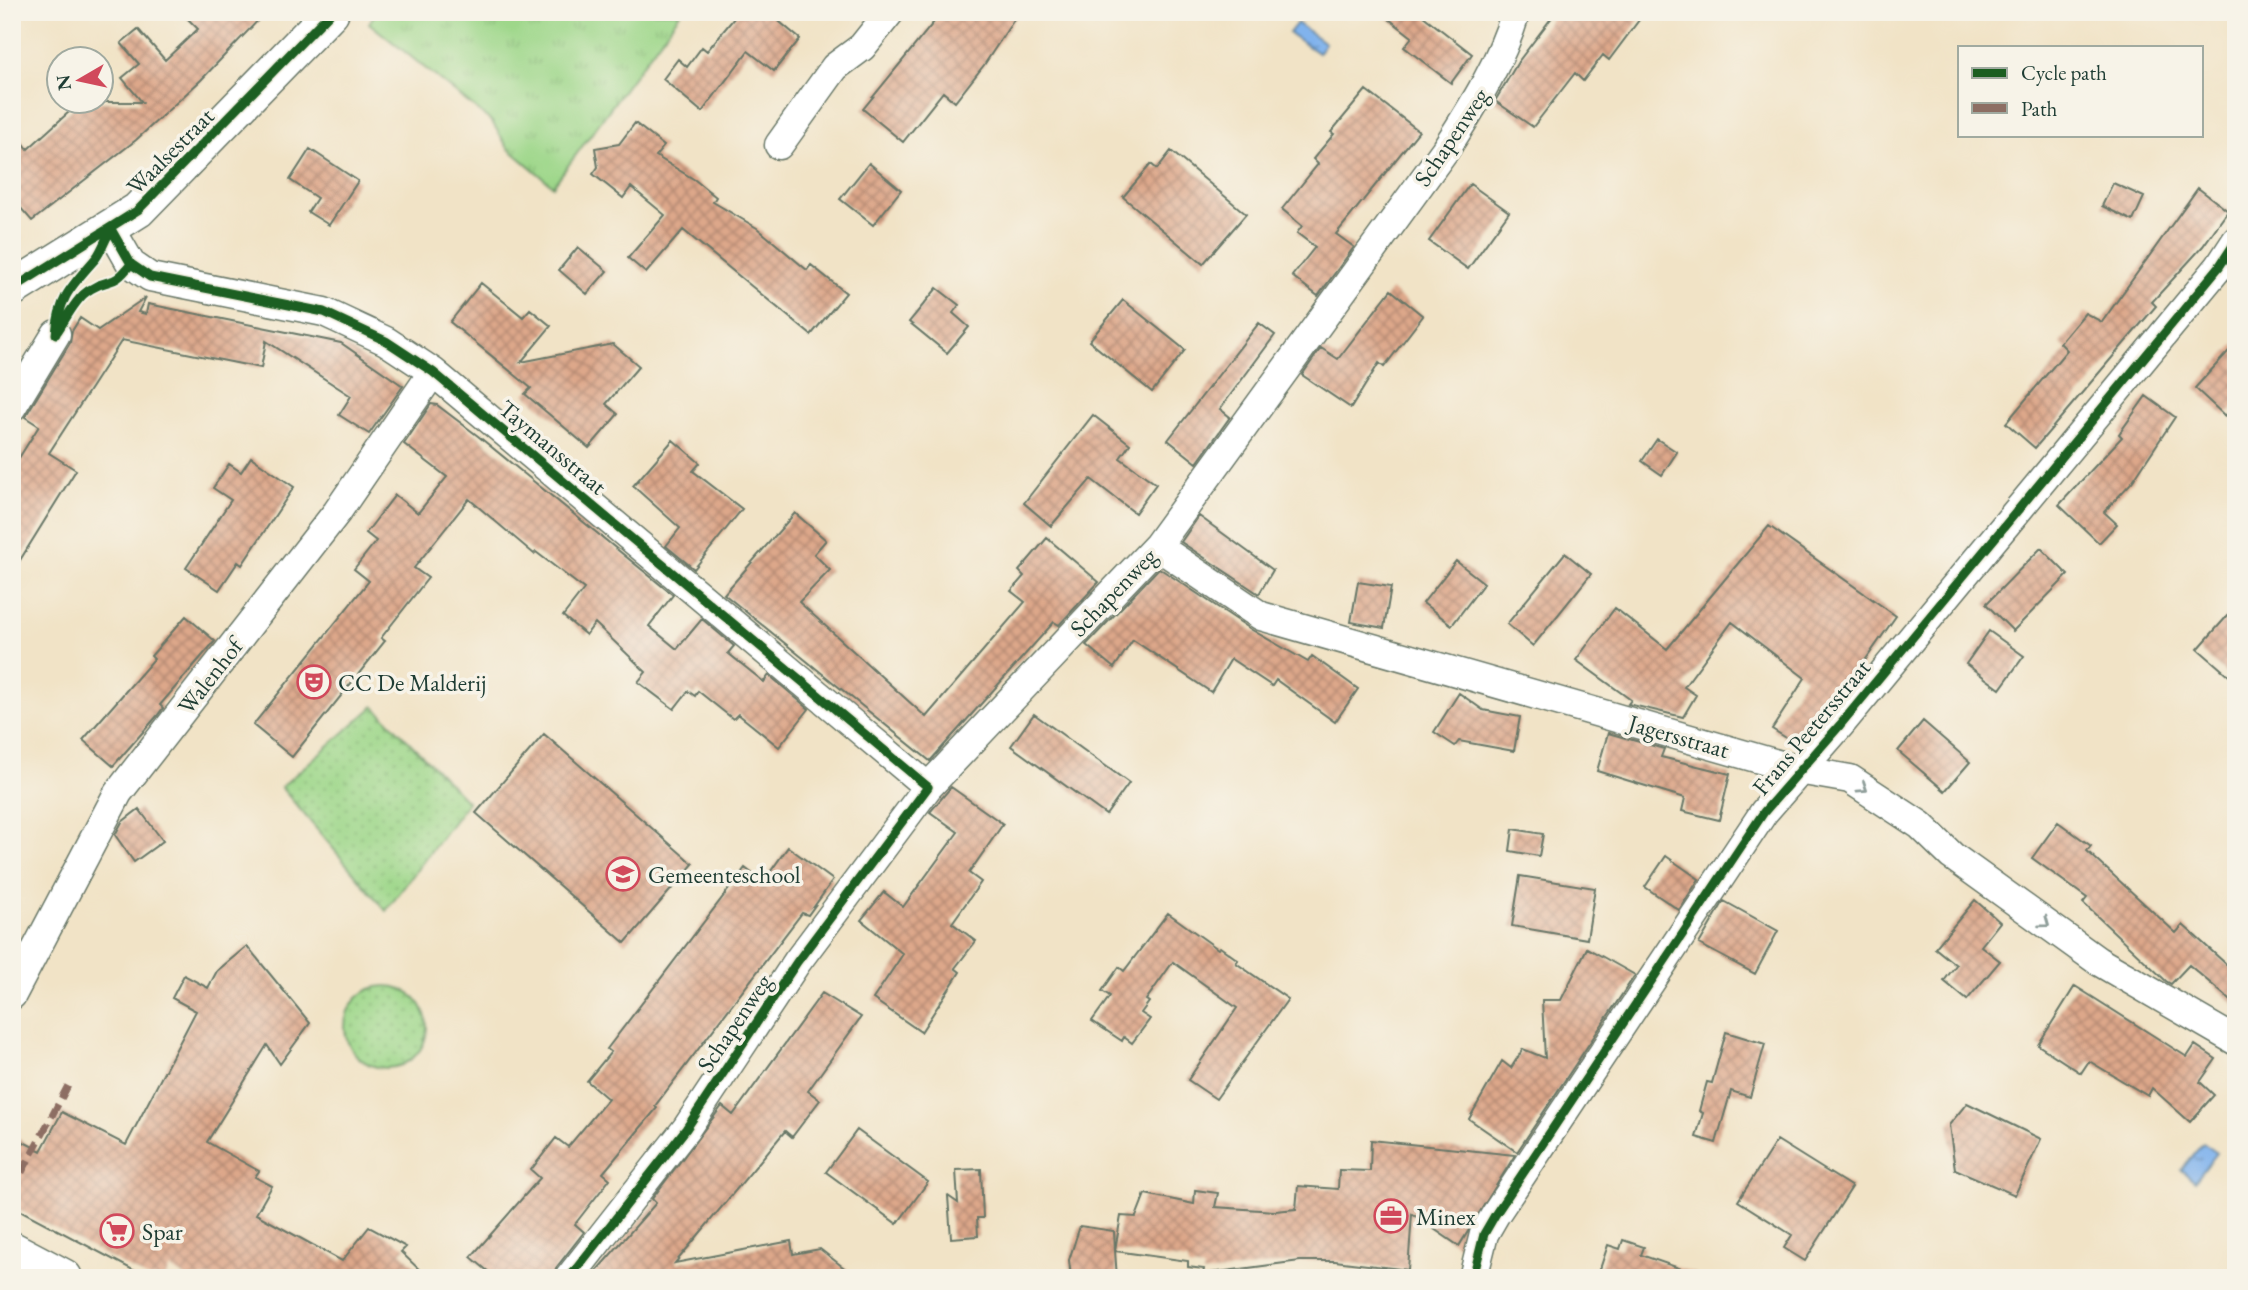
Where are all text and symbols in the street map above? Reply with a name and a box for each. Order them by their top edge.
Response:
north arrow [46,46,116,116]
legend [1958,46,2202,136]
text: Cycle path [2021,59,2107,86]
text: N [50,72,77,92]
street label: Schapenweg [1407,81,1496,192]
text: Path [2021,95,2058,122]
street label: Waalsestraat [120,100,221,201]
street label: Taymansstraat [492,393,614,502]
street label: Schapenweg [1063,540,1164,643]
street label: Walenhof [170,629,252,721]
street label: Frans Peetersstraat [1745,652,1877,801]
theatre icon: CC De Malderij [295,663,333,701]
place label: CC De Malderij [338,667,486,698]
street label: Jagersstraat [1623,706,1733,765]
one-way arrow [1855,779,1868,792]
school or university icon: Gemeenteschool [604,855,642,893]
place label: Gemeenteschool [648,859,801,890]
one-way arrow [2037,915,2050,927]
street label: Schapenweg [690,967,779,1078]
office icon: Minex [1372,1197,1410,1235]
place label: Minex [1416,1201,1476,1232]
supermarket icon: Spar [98,1212,136,1250]
place label: Spar [142,1216,183,1247]

